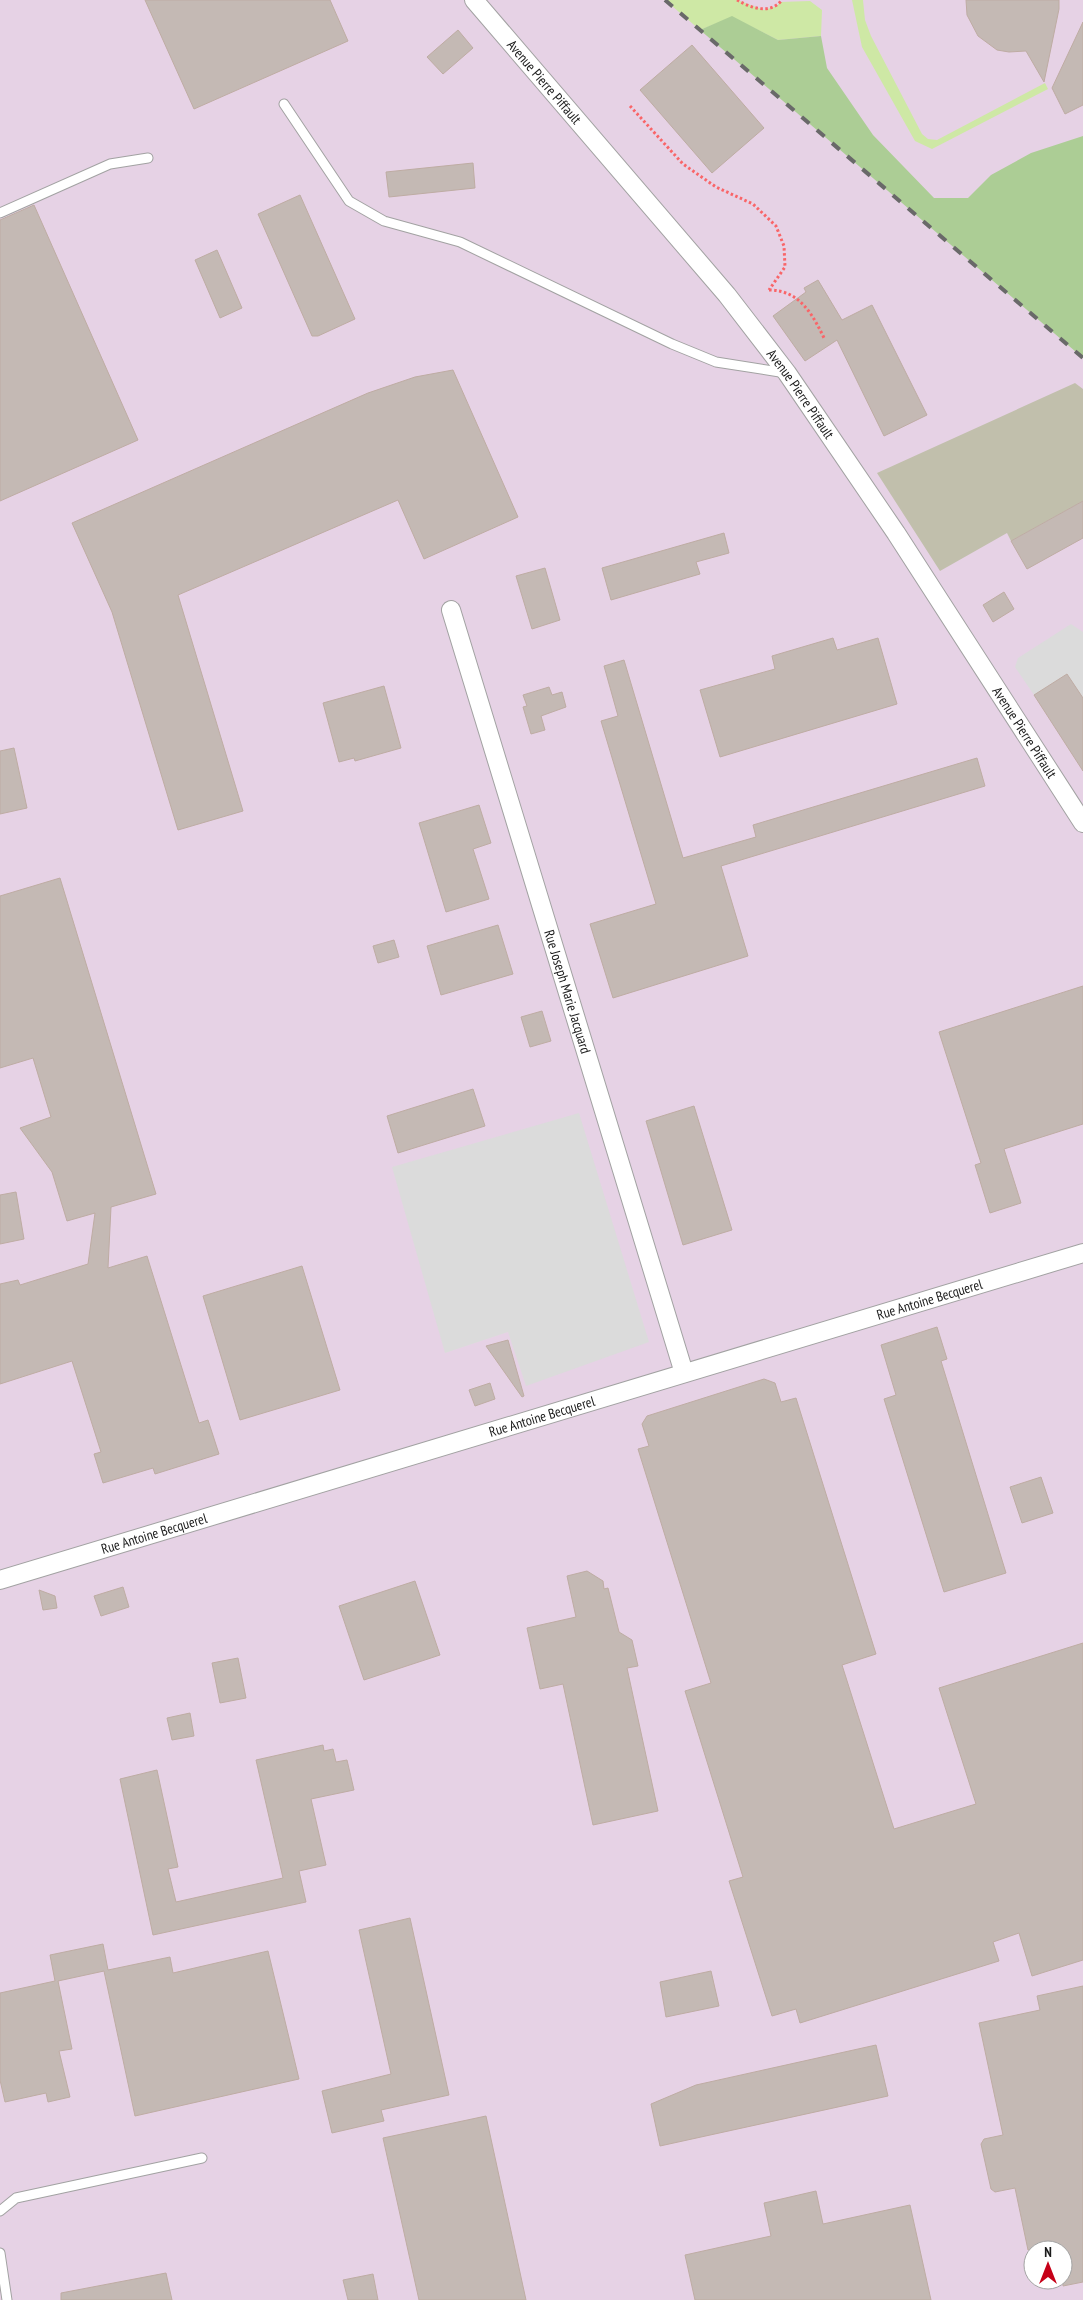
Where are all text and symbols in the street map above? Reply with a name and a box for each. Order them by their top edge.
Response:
street label: Avenue Pierre Piffault [503,36,586,128]
street label: Avenue Pierre Piffault [763,345,838,442]
street label: Avenue Pierre Piffault [988,683,1061,782]
street label: Rue Joseph Marie Jacquard [540,928,595,1056]
street label: Rue Antoine Becquerel [874,1275,985,1324]
street label: Rue Antoine Becquerel [487,1392,598,1441]
street label: Rue Antoine Becquerel [99,1509,210,1558]
north arrow [1023,2240,1073,2290]
text: N [1044,2243,1052,2261]

